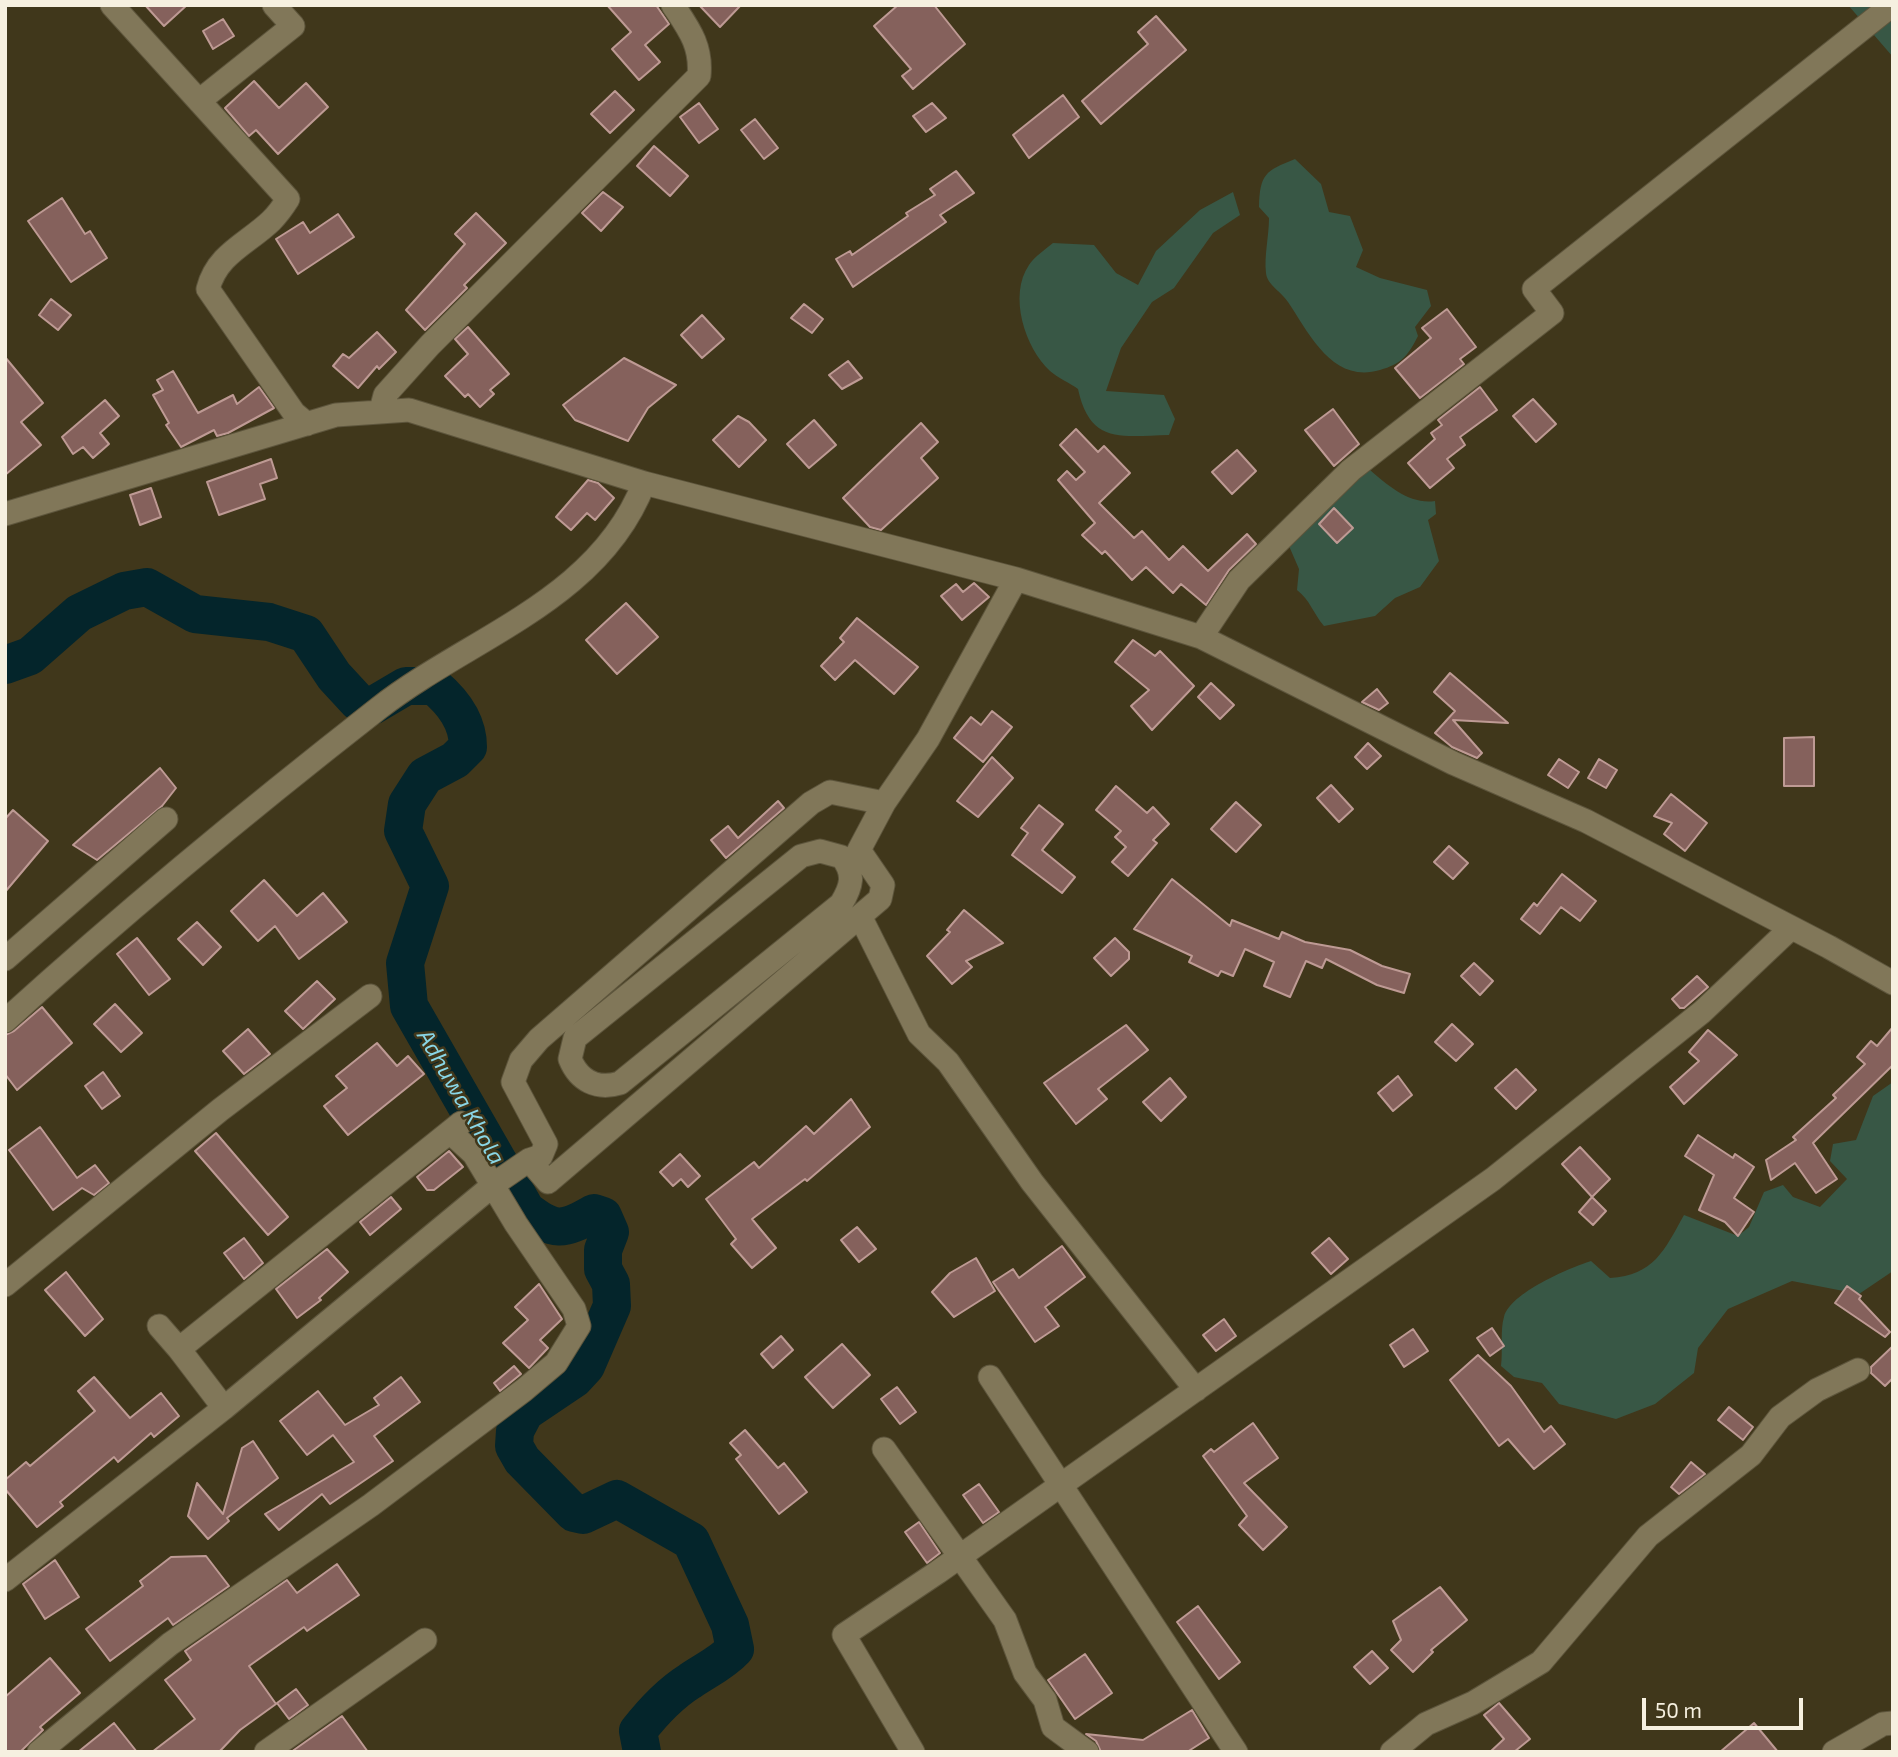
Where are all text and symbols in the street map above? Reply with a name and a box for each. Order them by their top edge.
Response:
water label: Adhuwa Khola [411,1025,511,1169]
scale bar [1646,1684,1807,1728]
text: 50 m [1655,1697,1702,1722]

